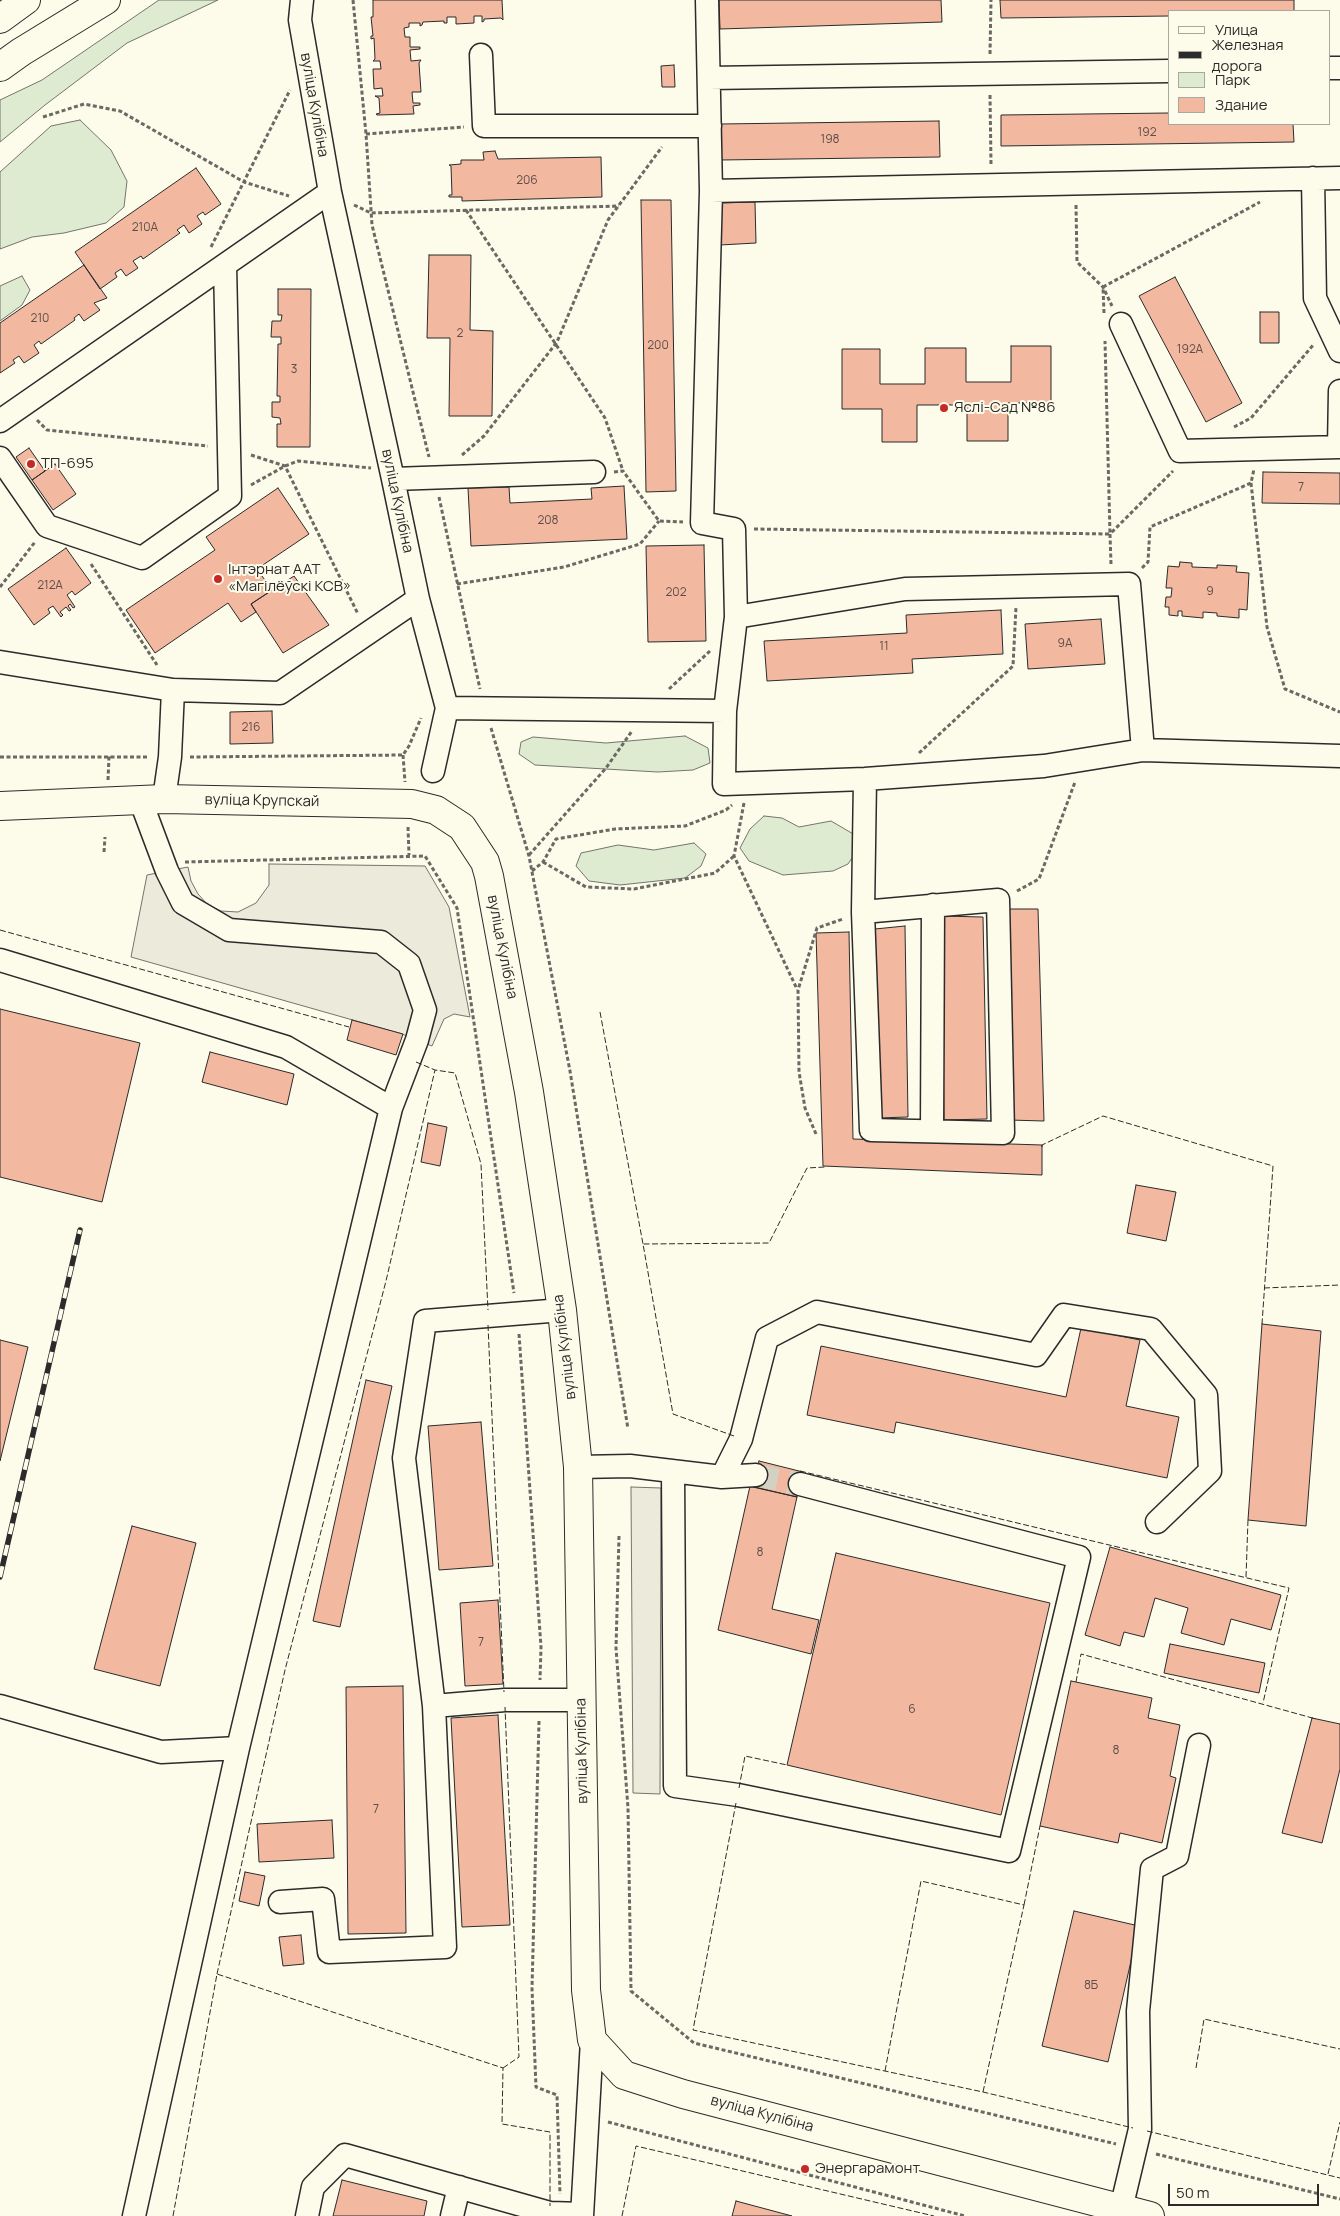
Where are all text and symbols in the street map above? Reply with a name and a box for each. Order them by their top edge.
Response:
legend [1168,10,1330,125]
text: Улица [1215,19,1258,40]
text: Железная дорога [1212,34,1283,76]
street label: вуліца Кулібіна [296,51,332,159]
text: Парк [1215,69,1250,90]
text: Здание [1215,94,1267,115]
house number: 192 [1138,126,1156,140]
house number: 198 [820,133,840,147]
house number: 206 [516,174,538,188]
house number: 210А [132,221,158,235]
house number: 210 [31,312,49,326]
house number: 2 [457,327,463,341]
house number: 200 [647,339,669,353]
house number: 192А [1177,343,1203,357]
house number: 3 [291,363,297,377]
place label: Яслі-Сад №86 [954,399,1056,417]
marker: Яслі-Сад №86 [938,402,950,414]
street label: вуліца Кулібіна [377,447,417,555]
place label: ТП-695 [41,455,94,473]
marker: ТП-695 [25,458,37,470]
house number: 7 [1298,481,1304,495]
house number: 208 [537,514,559,528]
place label: Інтэрнат ААТ «Магілёўскі КСВ» [228,561,351,596]
marker: Інтэрнат ААТ «Магілёўскі КСВ» [212,573,224,585]
house number: 212А [37,579,63,593]
house number: 9 [1206,585,1214,599]
house number: 202 [666,586,686,600]
house number: 9А [1057,637,1073,651]
house number: 11 [879,640,889,654]
house number: 216 [242,721,260,735]
street label: вуліца Крупскай [204,791,320,811]
street label: вуліца Кулібіна [483,893,521,1001]
street label: вуліца Кулібіна [550,1293,580,1401]
house number: 8 [757,1546,763,1560]
house number: 7 [478,1636,484,1650]
street label: вуліца Кулібіна [572,1698,592,1804]
house number: 6 [908,1703,916,1717]
house number: 8 [1113,1744,1119,1758]
house number: 7 [373,1803,379,1817]
house number: 8Б [1084,1979,1098,1993]
street label: вуліца Кулібіна [709,2092,815,2136]
place label: Энергарамонт [815,2160,920,2178]
marker: Энергарамонт [799,2163,811,2175]
scale bar [1170,2174,1321,2206]
text: 50 m [1176,2182,1210,2203]

